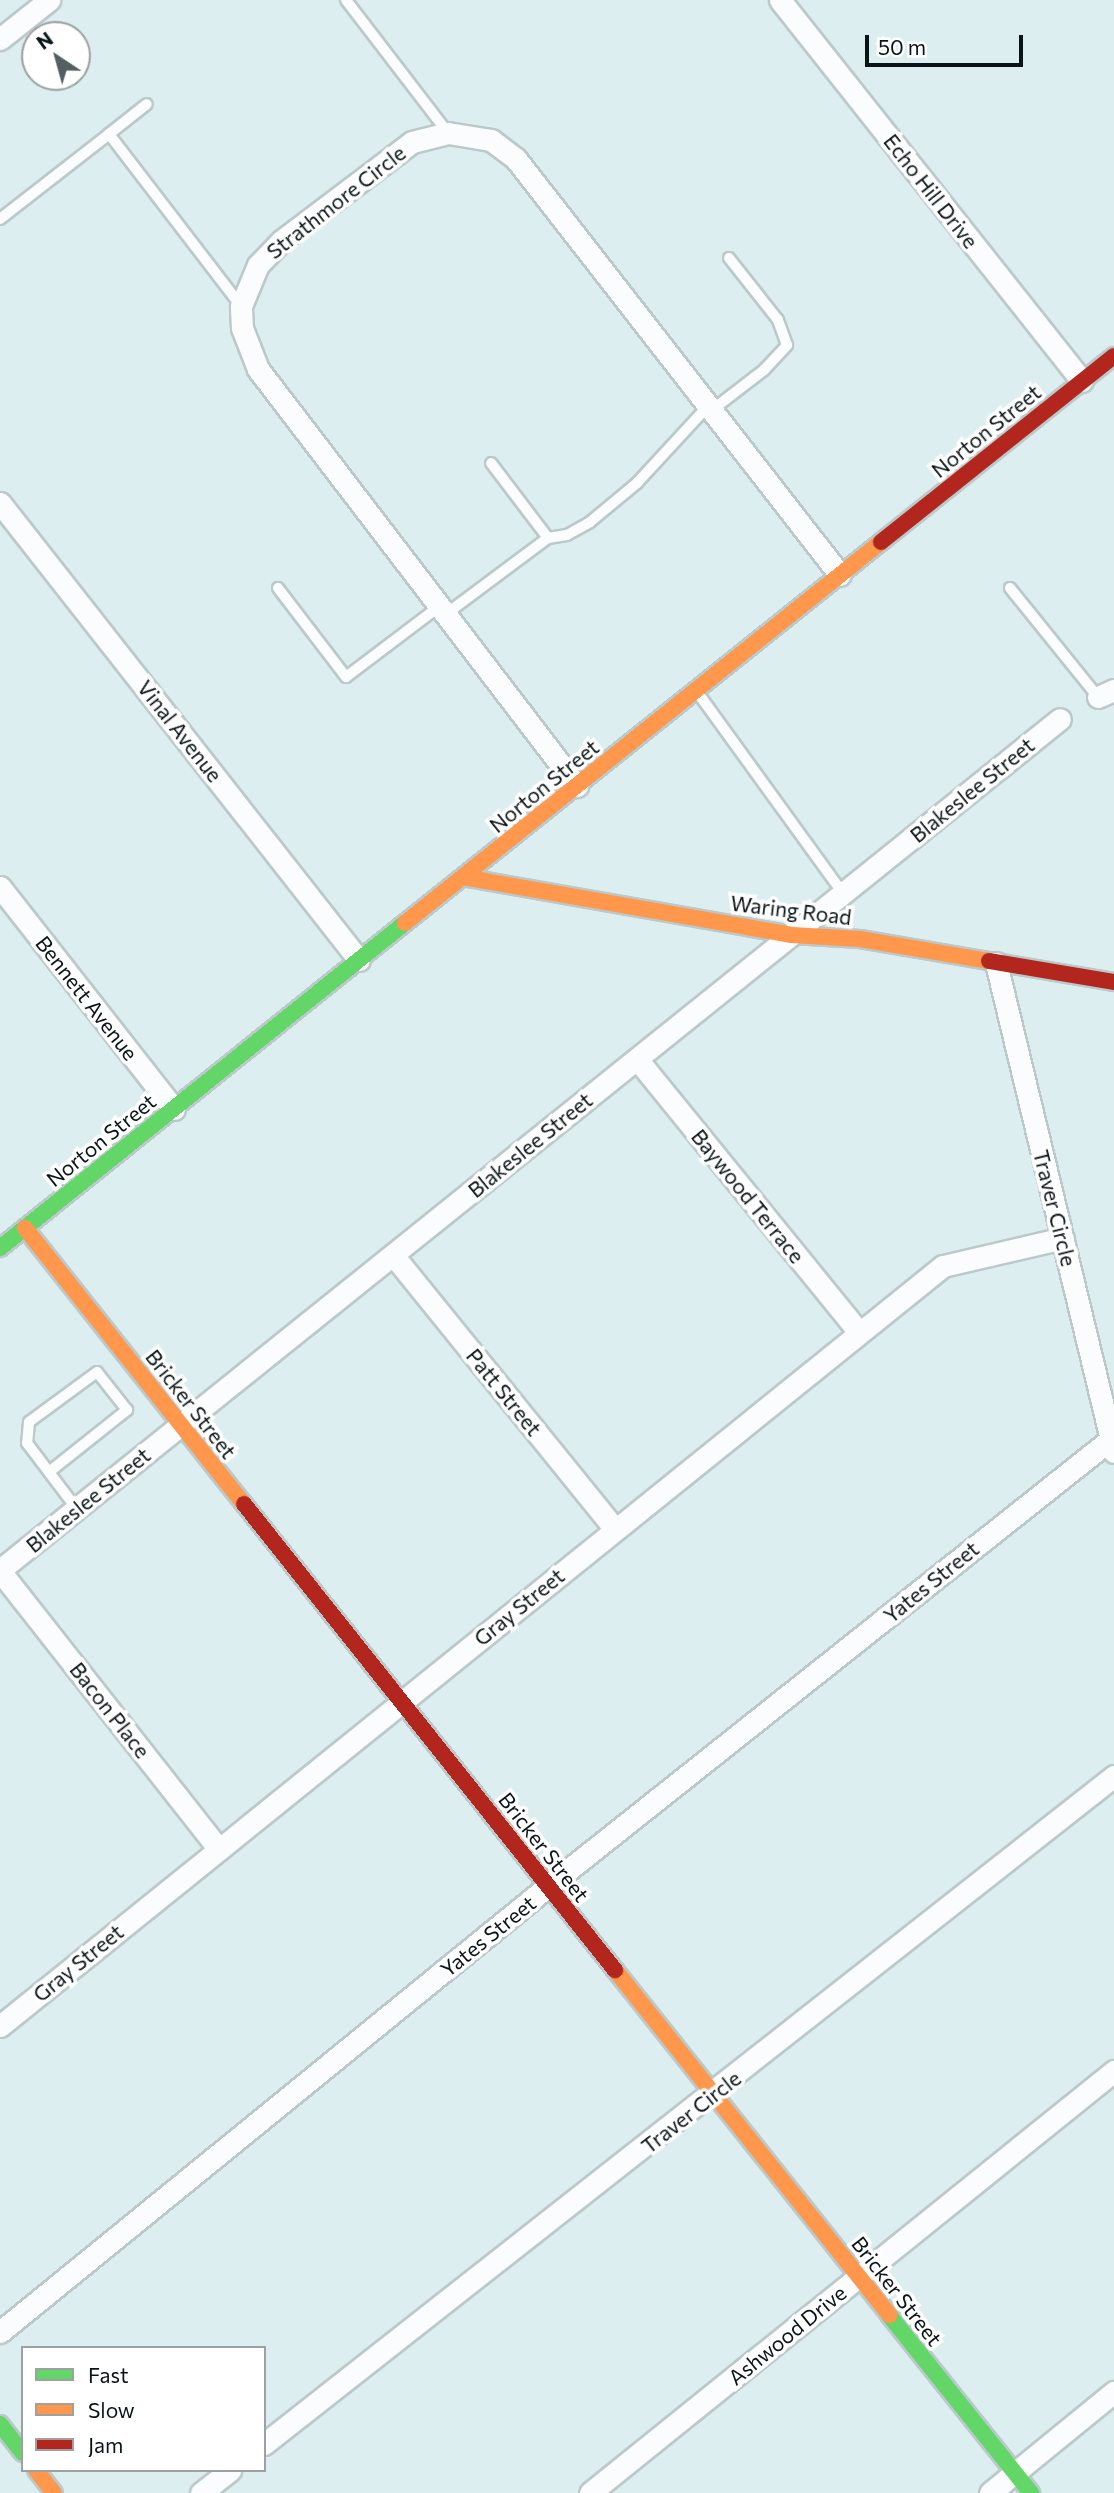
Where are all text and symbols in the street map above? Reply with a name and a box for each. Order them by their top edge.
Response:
north arrow [21,21,91,91]
scale bar [869,21,1026,65]
text: N [32,27,57,54]
text: 50 m [878,34,926,59]
street label: Echo Hill Drive [879,129,983,253]
street label: Strathmore Circle [262,140,410,264]
street label: Norton Street [926,379,1046,483]
street label: Vinal Avenue [132,675,228,787]
street label: Blakeslee Street [905,732,1039,848]
street label: Norton Street [484,734,604,838]
street label: Waring Road [729,890,853,930]
street label: Bennett Avenue [31,931,143,1065]
street label: Blakeslee Street [463,1087,597,1203]
street label: Norton Street [41,1088,161,1192]
street label: Baywood Terrace [686,1124,810,1268]
street label: Traver Circle [1028,1147,1082,1269]
street label: Patt Street [461,1343,547,1441]
street label: Bricker Street [141,1344,241,1464]
street label: Blakeslee Street [21,1442,155,1558]
street label: Yates Street [878,1536,984,1628]
street label: Gray Street [469,1563,569,1651]
street label: Bacon Place [65,1657,155,1763]
street label: Bricker Street [494,1787,594,1907]
street label: Yates Street [435,1890,541,1982]
street label: Gray Street [28,1919,128,2007]
street label: Traver Circle [636,2065,746,2159]
street label: Bricker Street [847,2231,947,2351]
street label: Ashwood Drive [723,2280,851,2390]
legend [21,2346,266,2472]
text: Fast [88,2362,129,2387]
text: Slow [88,2397,135,2422]
text: Jam [88,2432,123,2457]

